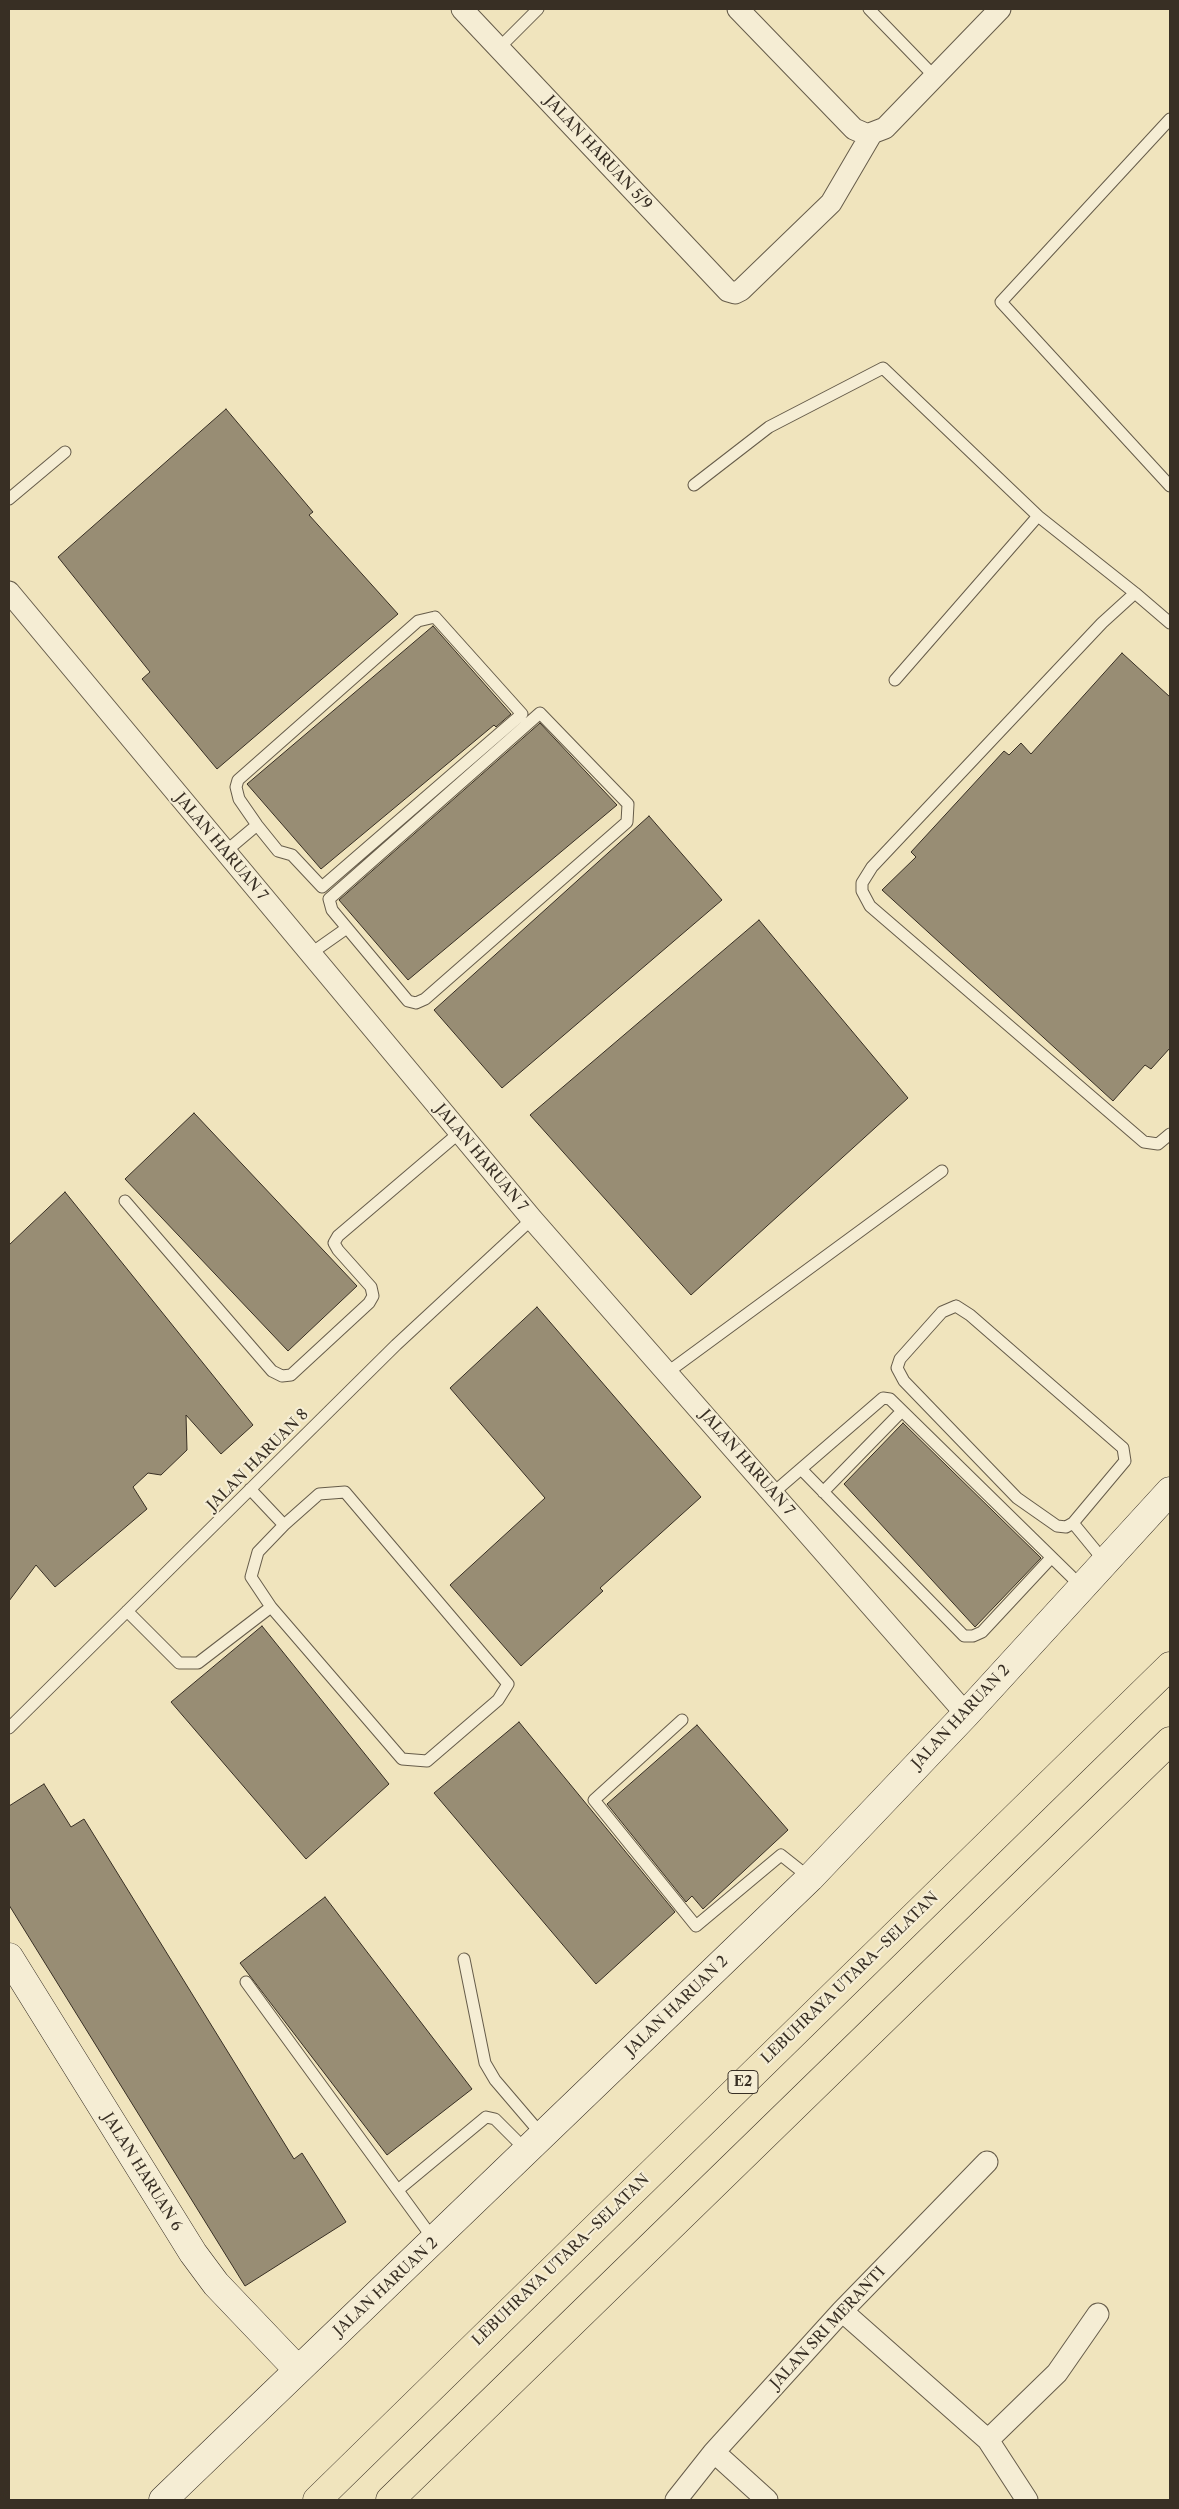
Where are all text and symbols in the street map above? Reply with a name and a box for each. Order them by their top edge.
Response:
street label: JALAN HARUAN 5/9 [541,92,655,214]
street label: JALAN HARUAN 7 [171,790,271,904]
street label: JALAN HARUAN 7 [431,1101,531,1215]
street label: JALAN HARUAN 8 [204,1406,312,1514]
street label: JALAN HARUAN 7 [696,1406,798,1520]
street label: JALAN HARUAN 2 [908,1661,1014,1773]
street label: LEBUHRAYA UTARA–SELATAN [758,1888,942,2068]
street label: JALAN HARUAN 2 [622,1952,732,2060]
road number: E2 [728,2070,758,2094]
street label: JALAN HARUAN 6 [98,2110,186,2234]
street label: LEBUHRAYA UTARA–SELATAN [469,2170,653,2350]
street label: JALAN HARUAN 2 [330,2234,442,2340]
street label: JALAN SRI MERANTI [767,2263,889,2393]

